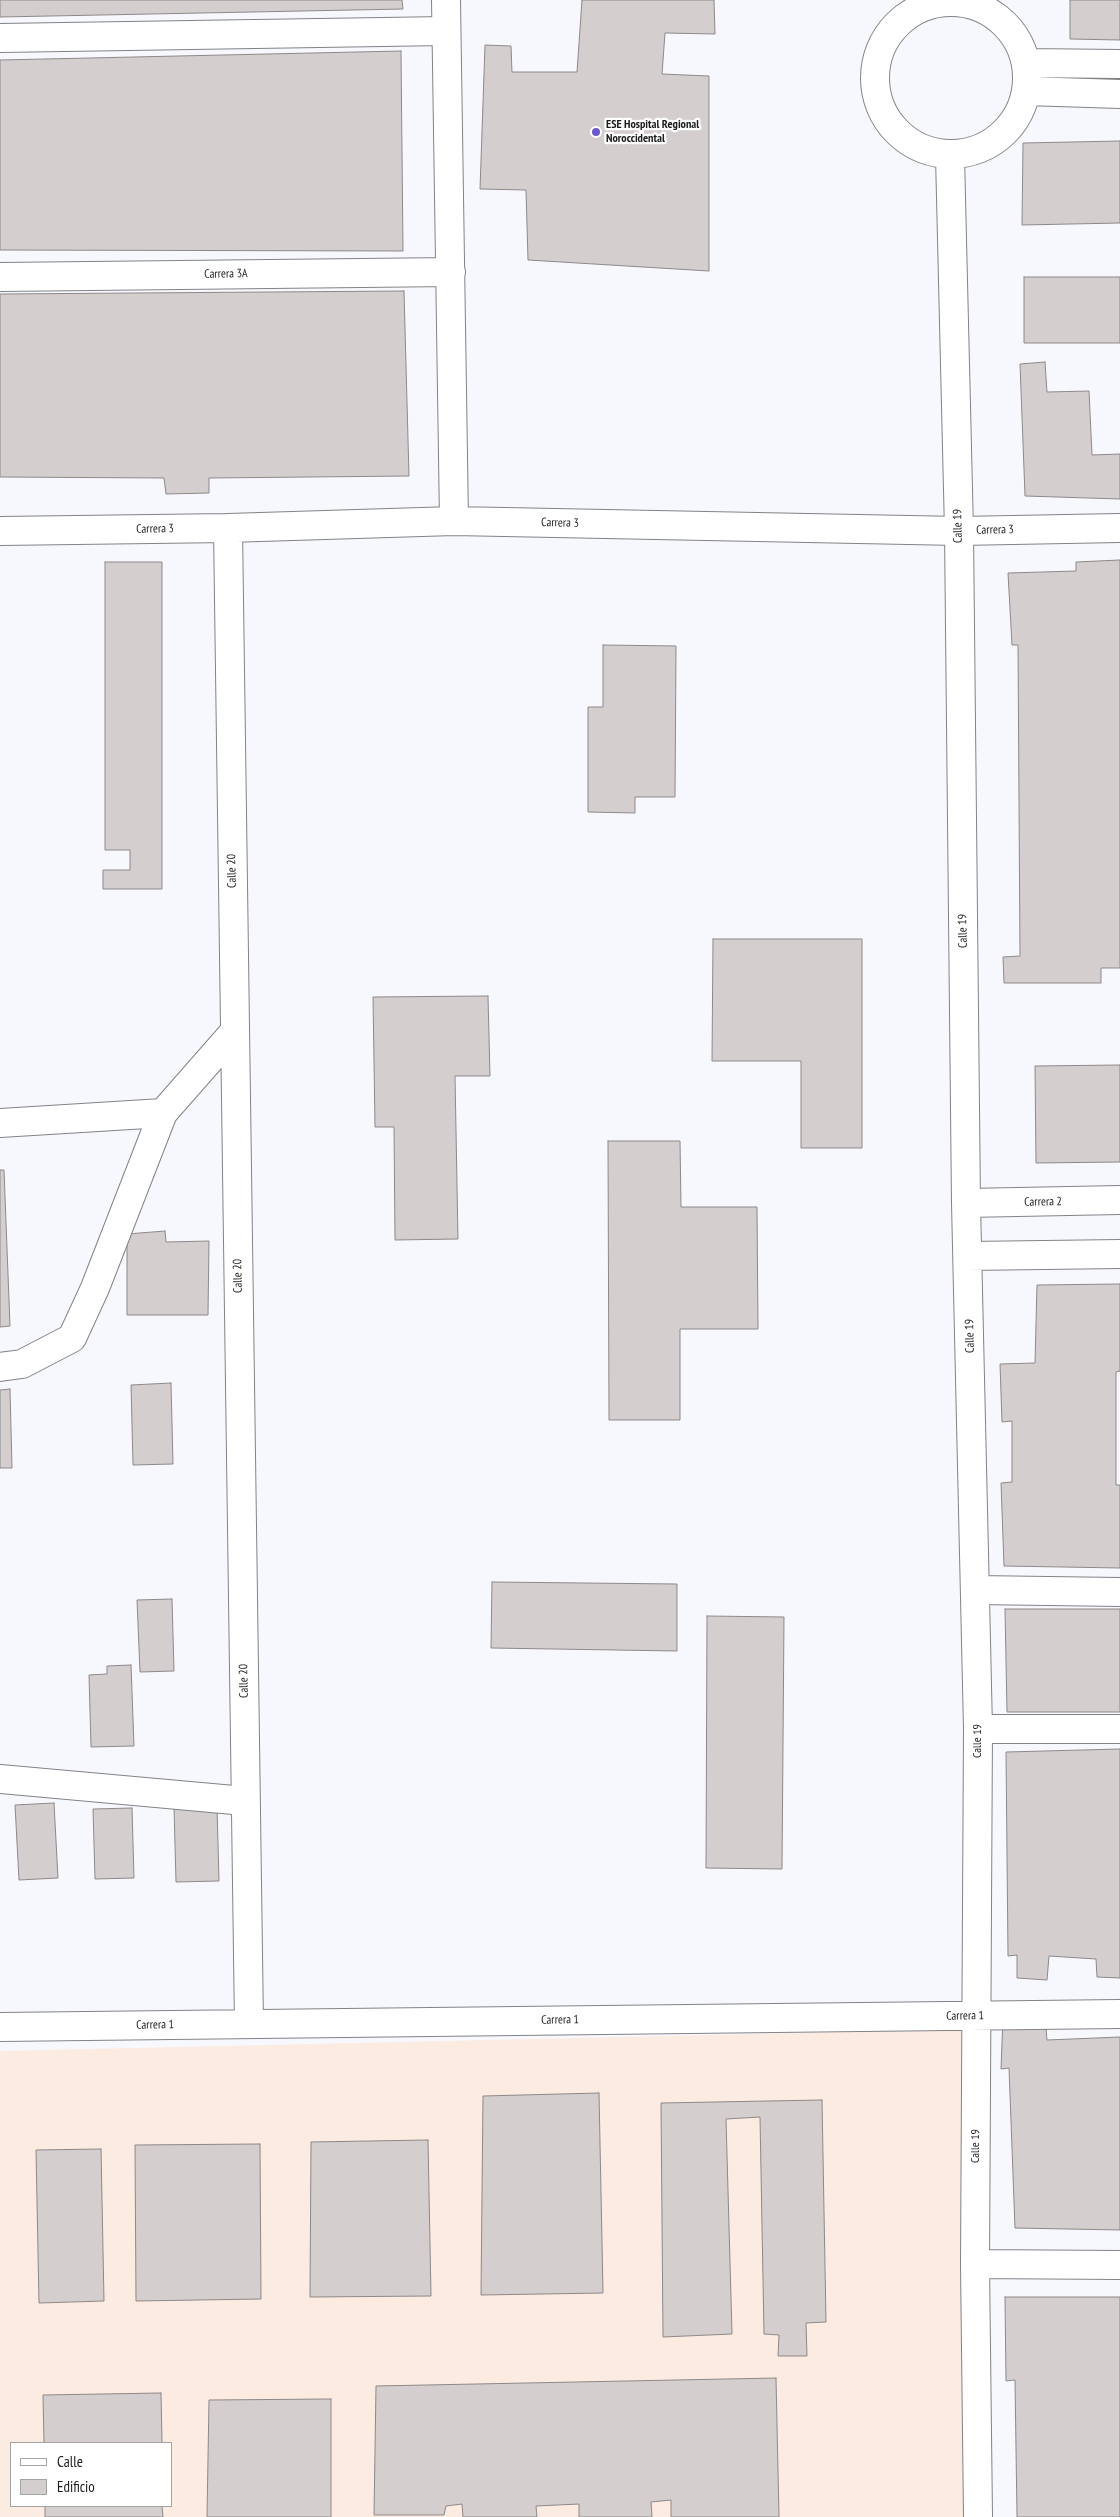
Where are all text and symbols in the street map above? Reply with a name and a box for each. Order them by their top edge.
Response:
place label: ESE Hospital Regional Noroccidental [606,118,699,146]
marker: ESE Hospital Regional Noroccidental [590,126,602,138]
street label: Carrera 3A [204,266,248,282]
street label: Calle 19 [951,509,965,543]
street label: Carrera 3 [541,515,579,531]
street label: Carrera 3 [136,521,174,537]
street label: Carrera 3 [976,522,1014,538]
street label: Calle 20 [225,854,239,888]
street label: Calle 19 [956,914,970,948]
street label: Carrera 2 [1024,1194,1062,1210]
street label: Calle 20 [231,1259,245,1293]
street label: Calle 19 [963,1319,977,1353]
street label: Calle 20 [237,1664,251,1698]
street label: Calle 19 [971,1724,985,1758]
street label: Carrera 1 [946,2008,984,2024]
street label: Carrera 1 [541,2012,579,2028]
street label: Carrera 1 [136,2017,174,2033]
street label: Calle 19 [969,2129,983,2163]
legend [10,2442,172,2507]
text: Calle [57,2452,83,2471]
text: Edificio [57,2477,95,2496]

